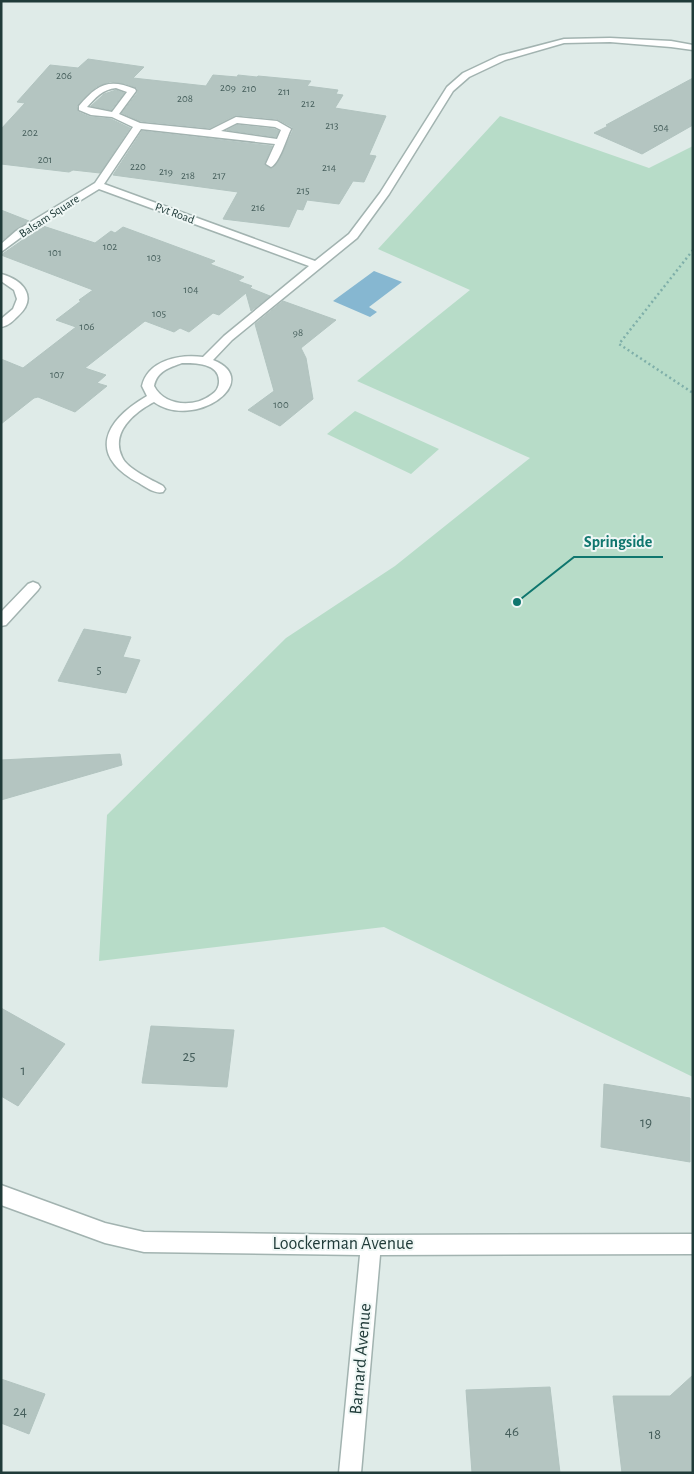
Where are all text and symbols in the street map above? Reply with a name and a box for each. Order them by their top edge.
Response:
house number: 206 [56,70,72,81]
house number: 209 [220,82,236,93]
house number: 210 [242,83,256,94]
house number: 211 [278,86,290,97]
house number: 208 [177,93,193,104]
house number: 212 [301,98,315,109]
house number: 213 [325,120,339,131]
house number: 504 [653,122,669,133]
house number: 202 [22,127,38,138]
house number: 201 [38,154,52,165]
house number: 220 [130,161,146,172]
house number: 214 [322,162,336,173]
house number: 219 [159,166,173,177]
house number: 218 [181,170,195,181]
house number: 217 [212,170,226,181]
house number: 215 [296,185,310,196]
street label: Balsam Square [17,192,81,240]
street label: Pvt Road [154,200,196,226]
house number: 216 [251,202,265,213]
house number: 102 [103,241,117,252]
house number: 101 [48,247,62,258]
house number: 103 [147,252,162,263]
house number: 104 [184,284,198,295]
house number: 105 [152,308,166,319]
house number: 106 [80,321,94,332]
house number: 98 [293,327,303,338]
house number: 107 [50,369,64,380]
house number: 100 [273,399,289,410]
callout: Springside [574,526,663,557]
text: Springside [584,534,653,550]
house number: 5 [96,664,102,676]
house number: 25 [182,1049,196,1064]
house number: 1 [20,1063,26,1078]
house number: 19 [640,1115,652,1130]
street label: Loockerman Avenue [272,1235,414,1253]
street label: Barnard Avenue [347,1303,375,1415]
house number: 24 [13,1404,27,1419]
house number: 46 [505,1424,519,1439]
house number: 18 [649,1427,661,1442]

